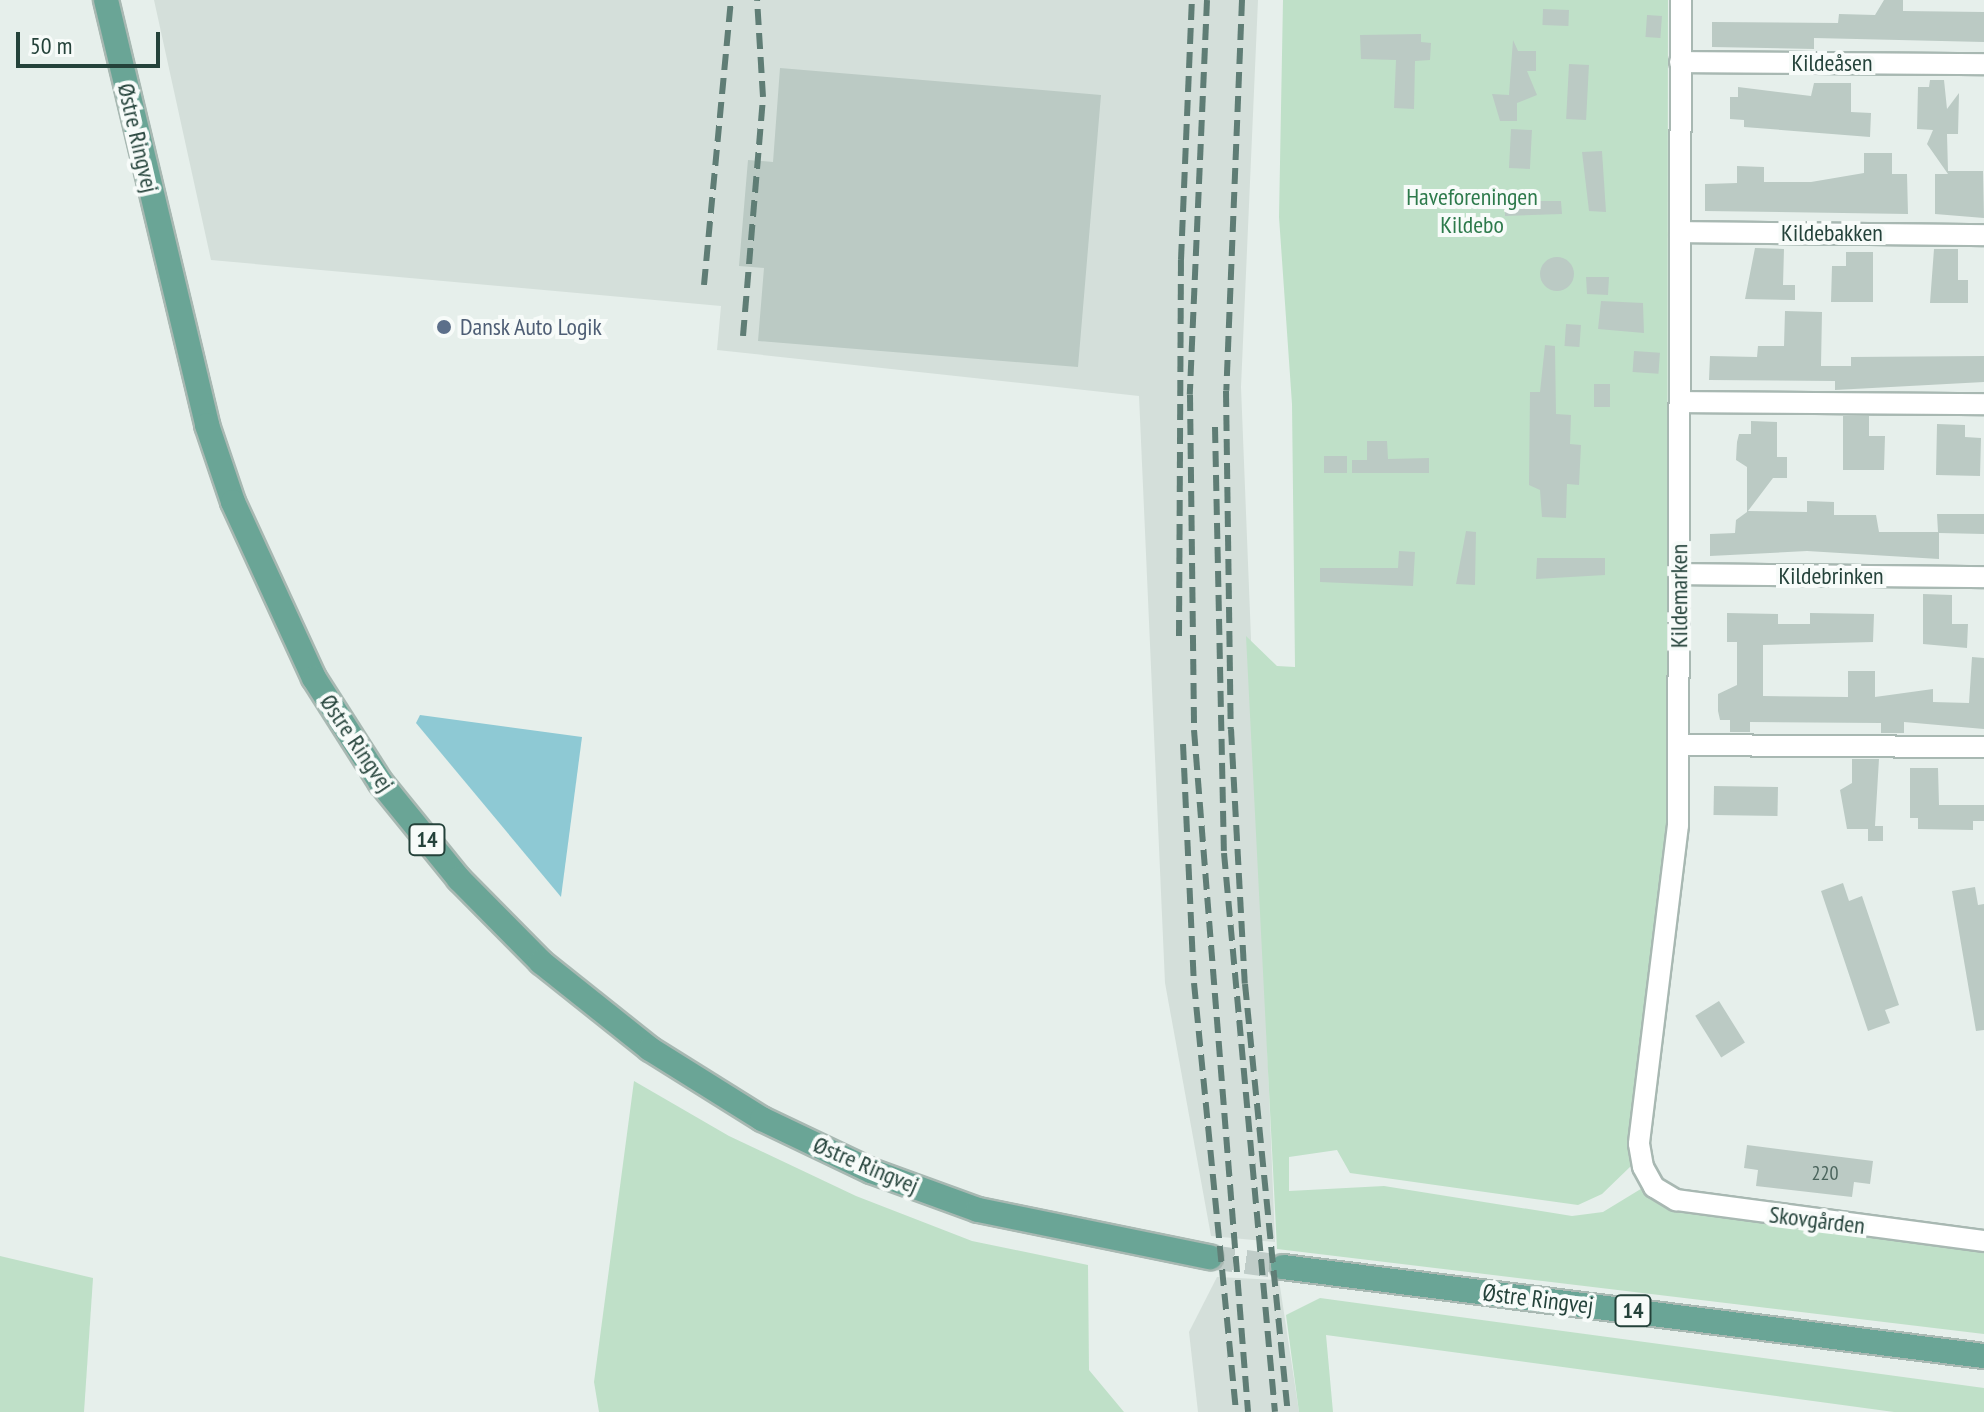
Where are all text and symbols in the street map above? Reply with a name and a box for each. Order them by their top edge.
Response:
scale bar [20,16,164,66]
text: 50 m [30,30,72,61]
street label: Kildeåsen [1791,49,1873,77]
street label: Østre Ringvej [111,80,165,196]
park label: Haveforeningen Kildebo [1406,183,1538,239]
street label: Kildebakken [1781,219,1883,247]
place label: Dansk Auto Logik [460,313,603,341]
marker: Dansk Auto Logik [435,318,453,336]
street label: Kildemarken [1665,544,1693,648]
street label: Kildebrinken [1778,562,1884,590]
street label: Østre Ringvej [314,689,400,797]
road number: 14 [407,822,447,858]
street label: Østre Ringvej [809,1130,923,1200]
house number: 220 [1812,1161,1838,1185]
street label: Skovgården [1768,1200,1866,1240]
street label: Østre Ringvej [1481,1278,1595,1320]
road number: 14 [1613,1293,1653,1329]

